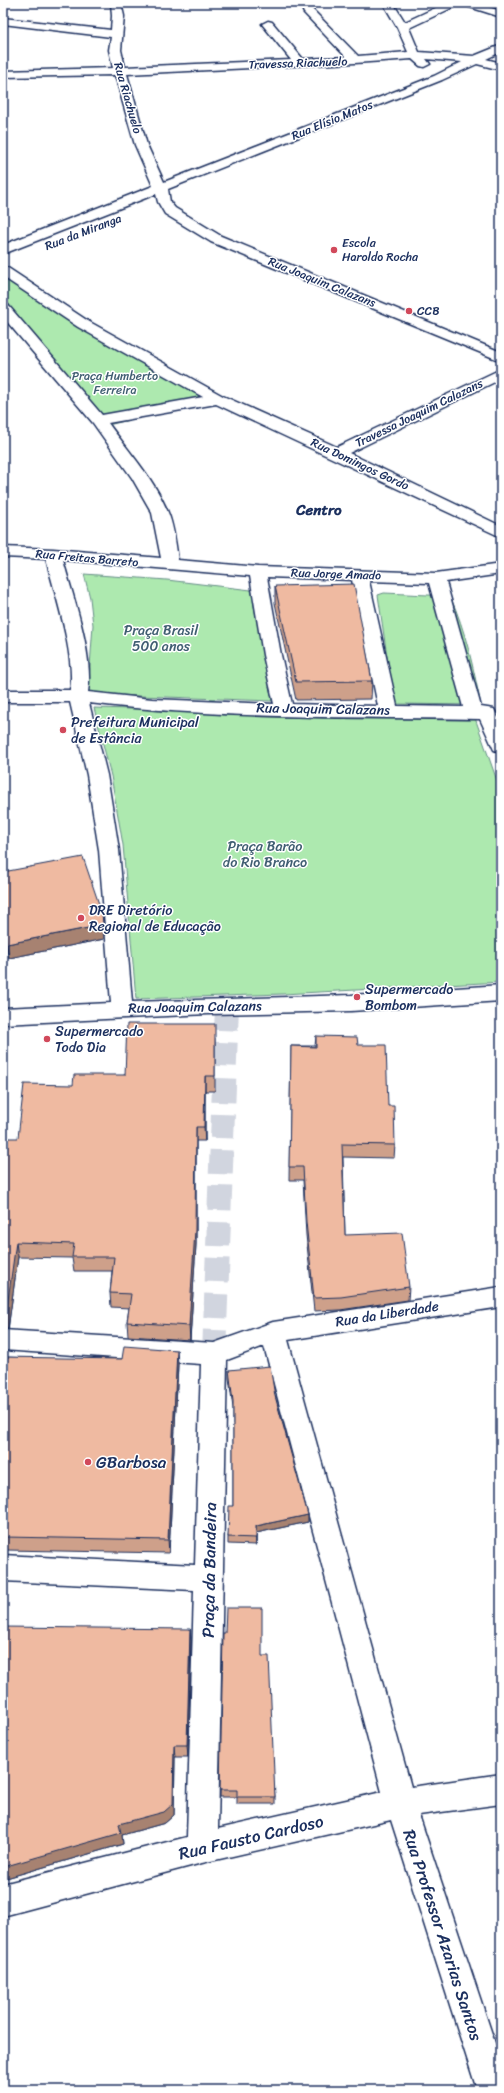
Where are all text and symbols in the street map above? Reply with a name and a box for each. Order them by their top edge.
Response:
street label: Travessa Riachuelo [248,50,348,76]
street label: Rua Riachuelo [107,60,149,136]
street label: Rua Elísio Matos [288,93,377,146]
street label: Rua da Miranga [41,207,125,257]
place label: Escola Haroldo Rocha [342,232,419,268]
marker: Escola Haroldo Rocha [329,245,339,255]
street label: Rua Joaquim Calazans [265,250,379,314]
place label: CCB [417,300,440,322]
marker: CCB [404,306,414,316]
park label: Praça Humberto Ferreira [72,365,158,401]
street label: Travessa Joaquim Calazans [351,372,487,454]
street label: Rua Domingos Gordo [307,432,413,496]
district label: Centro [295,497,342,523]
street label: Rua Freitas Barreto [35,543,139,573]
street label: Rua Jorge Amado [291,561,381,587]
park label: Praça Brasil 500 anos [124,618,199,659]
street label: Rua Joaquim Calazans [256,695,390,723]
place label: Prefeitura Municipal de Estância [71,710,200,751]
marker: Prefeitura Municipal de Estância [58,725,68,735]
park label: Praça Barão do Rio Branco [223,834,307,875]
place label: DRE Diretório Regional de Educação [89,898,221,939]
marker: DRE Diretório Regional de Educação [76,913,86,923]
place label: Supermercado Bombom [365,977,453,1018]
marker: Supermercado Bombom [352,992,362,1002]
street label: Rua Joaquim Calazans [128,993,262,1021]
place label: Supermercado Todo Dia [55,1019,143,1060]
marker: Supermercado Todo Dia [42,1034,52,1044]
street label: Rua da Liberdade [333,1293,441,1335]
place label: GBarbosa [96,1447,167,1477]
marker: GBarbosa [83,1457,93,1467]
street label: Praça da Bandeira [193,1502,225,1638]
street label: Rua Fausto Cardoso [176,1806,327,1868]
street label: Rua Professor Azarias Santos [395,1825,491,2045]

